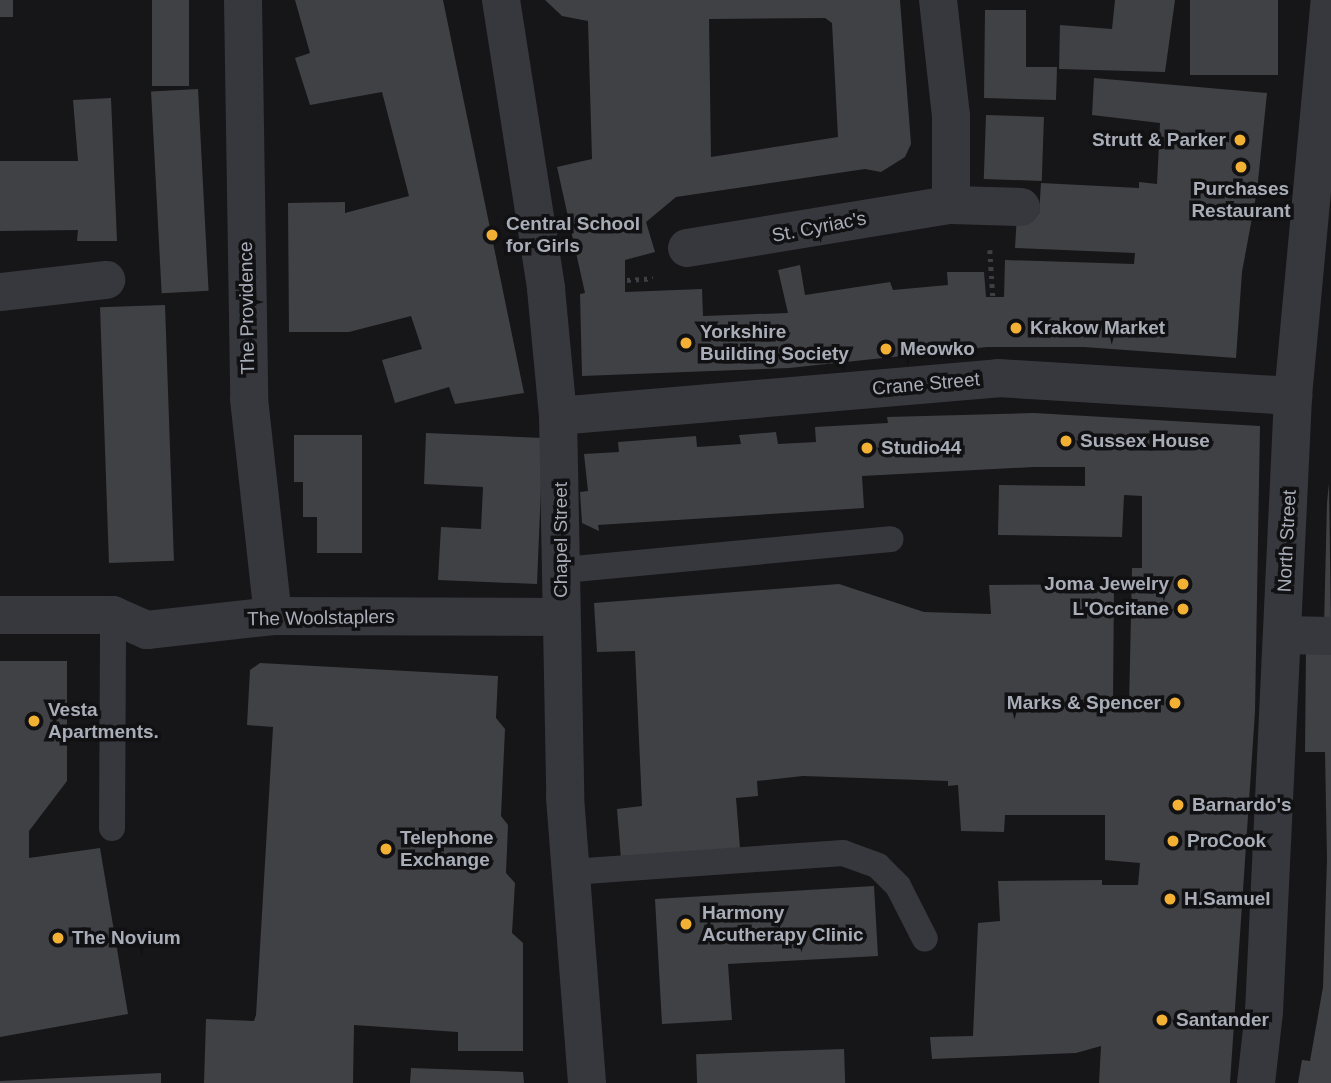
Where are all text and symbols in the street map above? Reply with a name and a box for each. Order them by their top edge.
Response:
place label: Strutt & Parker [1092,129,1226,151]
marker: Strutt & Parker [1232,132,1248,148]
marker: Purchases Restaurant [1233,159,1249,175]
place label: Purchases Restaurant [1191,178,1291,222]
street label: St. Cyriac's [770,207,868,247]
place label: Central School for Girls [506,213,640,257]
marker: Central School for Girls [484,227,500,243]
street label: The Providence [234,241,260,375]
place label: Krakow Market [1030,317,1165,339]
marker: Krakow Market [1008,320,1024,336]
place label: Yorkshire Building Society [700,321,849,365]
marker: Yorkshire Building Society [678,335,694,351]
place label: Meowko [900,338,975,360]
marker: Meowko [878,341,894,357]
street label: Crane Street [871,368,981,400]
place label: Sussex House [1080,430,1210,452]
marker: Sussex House [1058,433,1074,449]
place label: Studio44 [881,437,961,459]
marker: Studio44 [859,440,875,456]
street label: Chapel Street [550,482,572,598]
street label: North Street [1273,489,1301,593]
place label: Joma Jewelry [1044,573,1169,595]
marker: Joma Jewelry [1175,576,1191,592]
place label: L'Occitane [1073,598,1169,620]
marker: L'Occitane [1175,601,1191,617]
street label: The Woolstaplers [247,605,395,631]
place label: Marks & Spencer [1007,692,1161,714]
marker: Marks & Spencer [1167,695,1183,711]
place label: Vesta Apartments. [48,699,159,743]
marker: Vesta Apartments. [26,713,42,729]
place label: Barnardo's [1192,794,1292,816]
marker: Barnardo's [1170,797,1186,813]
place label: Telephone Exchange [400,827,494,871]
place label: ProCook [1187,830,1266,852]
marker: ProCook [1165,833,1181,849]
marker: Telephone Exchange [378,841,394,857]
place label: H.Samuel [1184,888,1271,910]
marker: H.Samuel [1162,891,1178,907]
place label: Harmony Acutherapy Clinic [702,902,864,946]
marker: Harmony Acutherapy Clinic [676,914,696,934]
place label: The Novium [72,927,181,949]
marker: The Novium [50,930,66,946]
place label: Santander [1176,1009,1269,1031]
marker: Santander [1154,1012,1170,1028]

